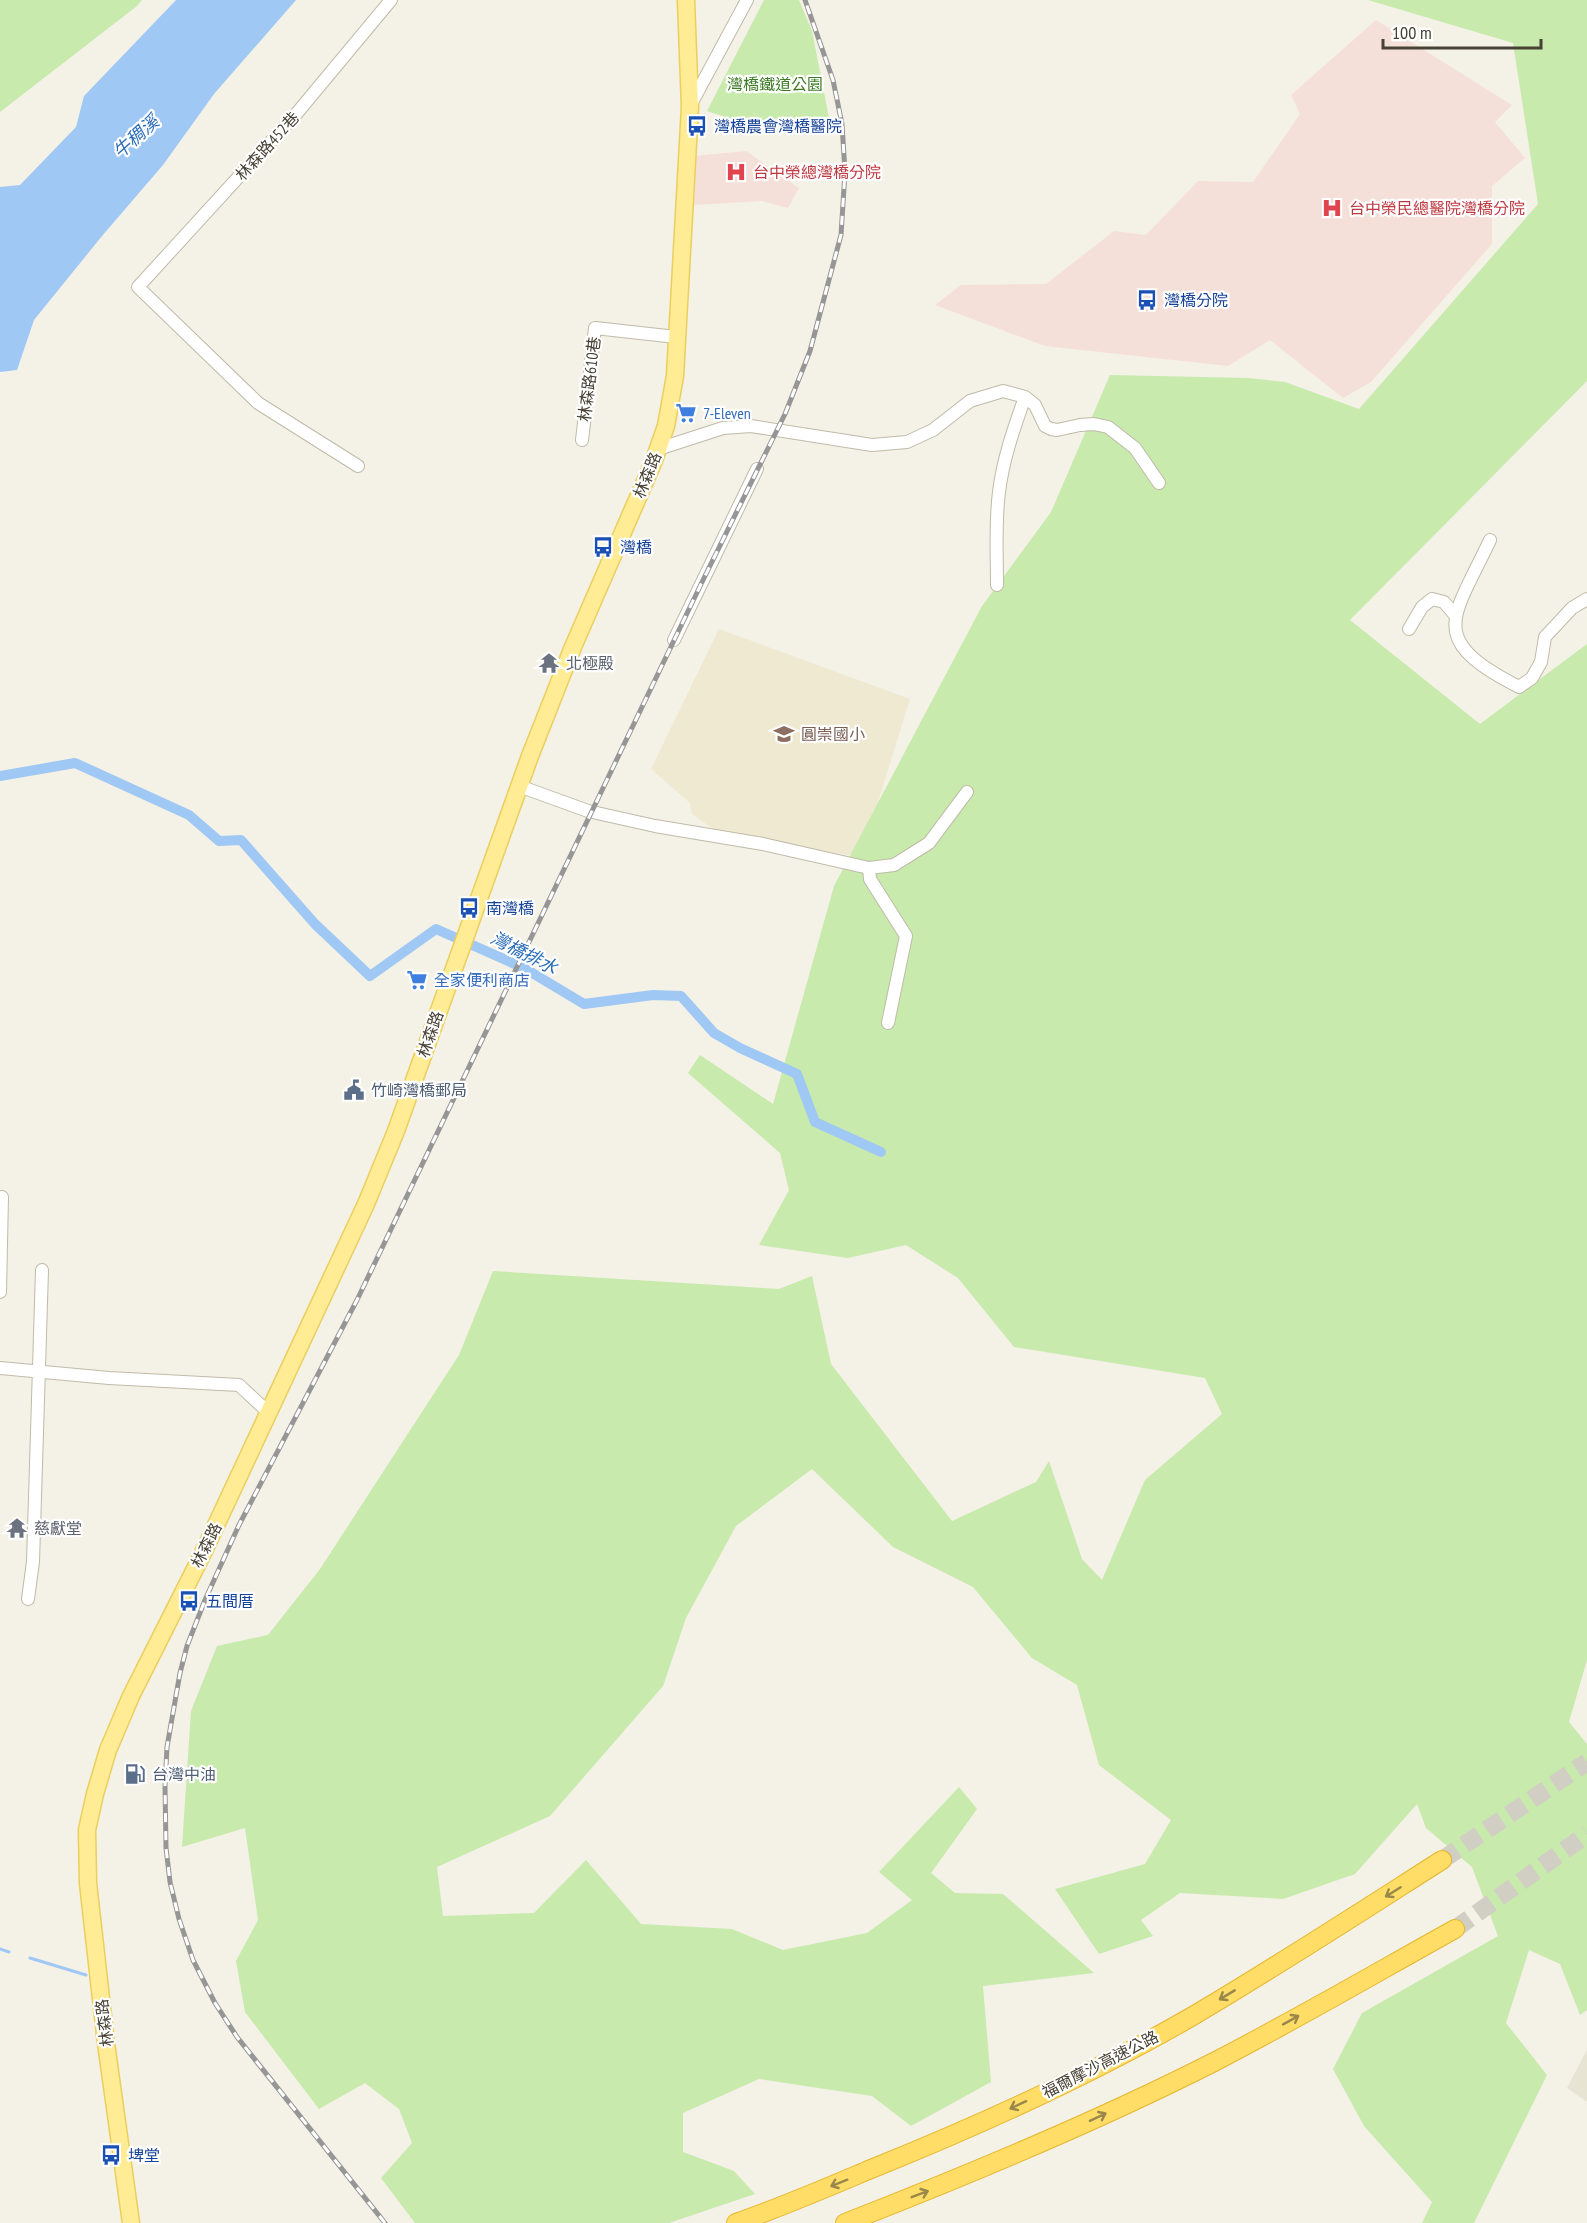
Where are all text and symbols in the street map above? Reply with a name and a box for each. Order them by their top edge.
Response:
scale bar [1383,12,1540,50]
text: 100 m [1392,21,1432,44]
park label: 灣橋鐵道公園 [727,74,823,94]
street label: 林森路452巷 [231,107,303,185]
water label: 牛稠溪 [108,108,166,163]
bus stop icon: 灣橋農會灣橋醫院 [685,114,709,138]
place label: 灣橋農會灣橋醫院 [714,116,842,136]
hospital icon: 台中榮總灣橋分院 [724,160,748,184]
place label: 台中榮總灣橋分院 [753,162,881,182]
hospital icon: 台中榮民總醫院灣橋分院 [1320,196,1344,220]
place label: 台中榮民總醫院灣橋分院 [1349,198,1525,218]
bus stop icon: 灣橋分院 [1135,288,1159,312]
place label: 灣橋分院 [1164,290,1228,310]
street label: 林森路610巷 [574,335,604,423]
supermarket icon: 7-Eleven [674,401,698,425]
place label: 7-Eleven [703,403,751,423]
street label: 林森路 [629,449,665,501]
bus stop icon: 灣橋 [591,535,615,559]
place label: 灣橋 [620,537,652,557]
temple icon: 北極殿 [537,651,561,675]
place label: 北極殿 [566,653,614,673]
school or university icon: 圓崇國小 [772,722,796,746]
place label: 圓崇國小 [801,724,865,744]
bus stop icon: 南灣橋 [457,896,481,920]
place label: 南灣橋 [486,898,534,918]
water label: 灣橋排水 [487,926,562,980]
supermarket icon: 全家便利商店 [405,968,429,992]
place label: 全家便利商店 [434,970,530,990]
street label: 林森路 [413,1008,447,1060]
public building icon: 竹崎灣橋郵局 [342,1078,366,1102]
place label: 竹崎灣橋郵局 [371,1080,467,1100]
temple icon: 慈獻堂 [5,1516,29,1540]
place label: 慈獻堂 [34,1518,82,1538]
street label: 林森路 [186,1519,226,1571]
bus stop icon: 五間厝 [177,1589,201,1613]
place label: 五間厝 [206,1591,254,1611]
fuel station icon: 台灣中油 [123,1762,147,1786]
place label: 台灣中油 [152,1764,216,1784]
one-way arrow [1385,1886,1402,1898]
one-way arrow [1219,1990,1236,2002]
street label: 林森路 [91,1998,117,2048]
one-way arrow [1282,2014,1300,2025]
street label: 福爾摩沙高速公路 [1038,2026,1162,2102]
one-way arrow [1009,2100,1027,2112]
one-way arrow [1089,2110,1107,2122]
bus stop icon: 埤堂 [99,2143,123,2167]
place label: 埤堂 [128,2145,160,2165]
one-way arrow [830,2178,848,2189]
one-way arrow [910,2188,928,2199]

